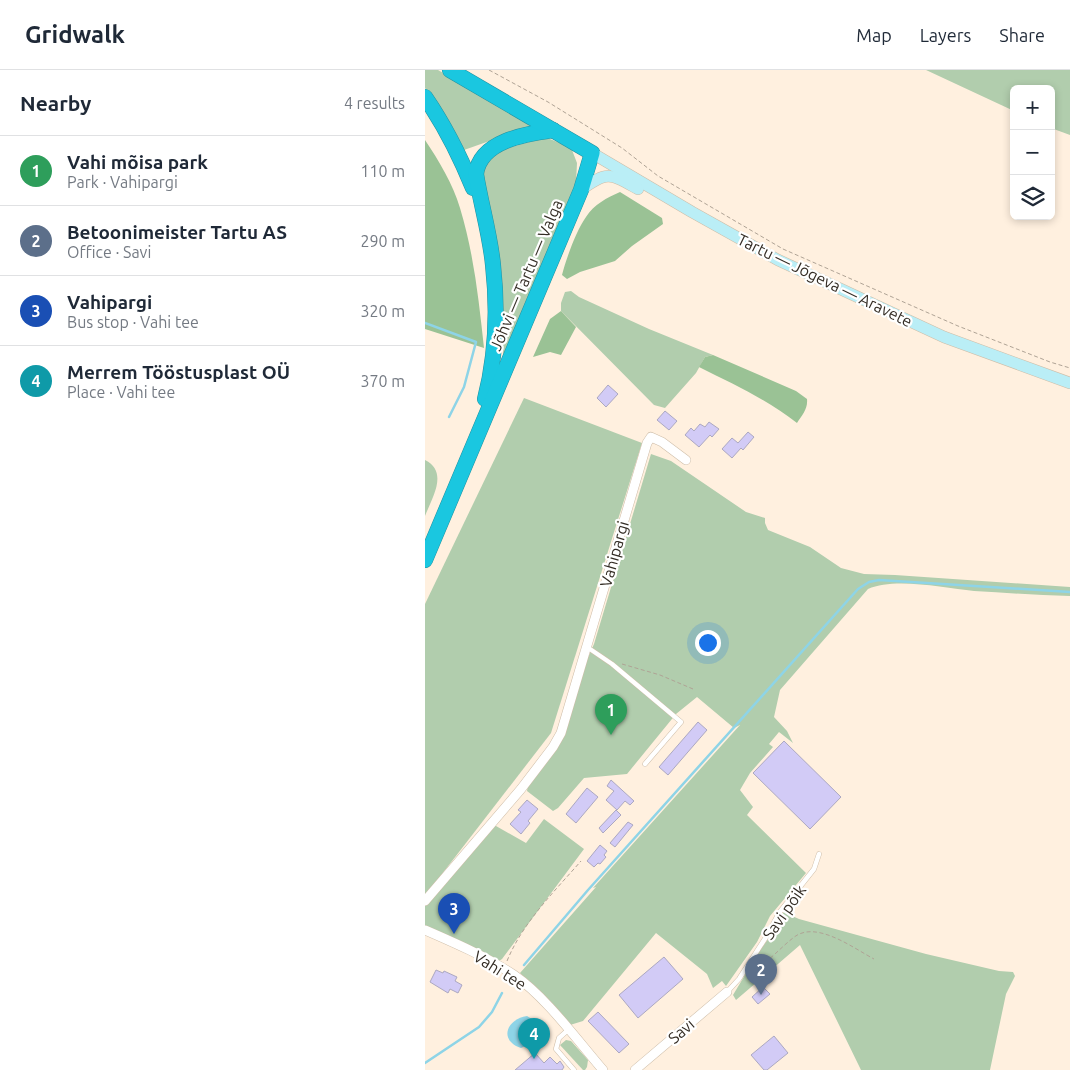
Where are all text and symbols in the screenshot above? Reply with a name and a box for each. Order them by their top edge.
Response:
text: Gridwalk [25,21,125,48]
text: Map [856,25,892,45]
text: Layers [920,25,971,45]
text: Share [999,25,1045,45]
map controls [1010,85,1055,220]
button: + [1010,85,1055,130]
text: Nearby [20,91,91,115]
text: 4 results [344,94,405,112]
button: − [1010,130,1055,175]
text: Vahi mõisa park [67,151,208,173]
text: 1 [31,162,41,180]
text: 110 m [360,162,405,180]
text: Park · Vahipargi [67,173,178,191]
button: layers [1010,175,1055,220]
street label: Jõhvi — Tartu — Valga [486,197,566,353]
text: Betoonimeister Tartu AS [67,221,287,243]
street label: Tartu — Jõgeva — Aravete [735,230,915,330]
text: 2 [31,232,41,250]
text: 290 m [360,232,405,250]
text: Office · Savi [67,243,151,261]
text: Vahipargi [67,291,152,313]
text: 3 [31,302,41,320]
text: 320 m [360,302,405,320]
text: Bus stop · Vahi tee [67,313,199,331]
text: Merrem Tööstusplast OÜ [67,361,290,383]
text: 4 [31,372,41,390]
text: 370 m [360,372,405,390]
text: Place · Vahi tee [67,383,175,401]
street label: Vahipargi [596,519,632,589]
your location [695,630,721,656]
pin: 1 [595,694,627,735]
street label: Savi põik [759,881,809,943]
pin: 3 [438,893,470,934]
street label: Vahi tee [470,947,530,993]
pin: 2 [745,954,777,995]
street label: Savi [664,1015,698,1047]
pin: 4 [518,1018,550,1059]

